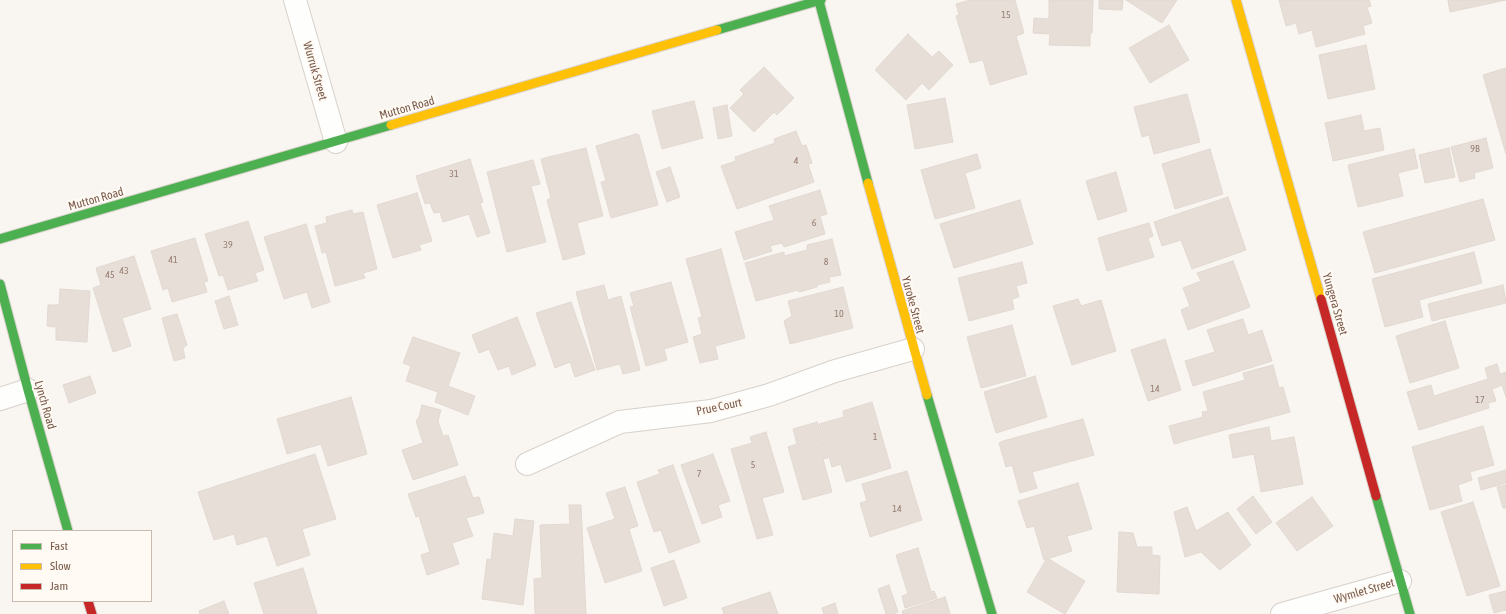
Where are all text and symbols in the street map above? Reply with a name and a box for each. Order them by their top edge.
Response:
house number: 15 [1001,9,1011,21]
street label: Wurruk Street [300,40,330,102]
street label: Mutton Road [378,93,436,123]
house number: 9B [1470,143,1480,155]
house number: 4 [794,155,798,167]
house number: 31 [449,168,459,180]
street label: Mutton Road [67,184,125,214]
house number: 6 [812,217,816,229]
house number: 39 [223,239,233,251]
house number: 41 [168,254,178,266]
house number: 8 [824,256,828,268]
house number: 43 [119,265,129,277]
house number: 45 [105,269,115,281]
street label: Yungera Street [1319,271,1351,337]
street label: Yuroke Street [898,275,928,335]
house number: 10 [834,308,844,320]
street label: Lynch Road [31,379,59,431]
house number: 14 [1150,383,1160,395]
house number: 17 [1475,394,1485,406]
street label: Prue Court [695,395,743,419]
house number: 1 [873,431,877,443]
house number: 5 [751,459,755,471]
house number: 7 [697,468,701,480]
house number: 14 [892,503,902,515]
legend [12,530,152,602]
text: Fast [50,539,68,553]
text: Slow [50,559,71,573]
street label: Wymlet Street [1332,576,1396,606]
text: Jam [50,579,68,593]

